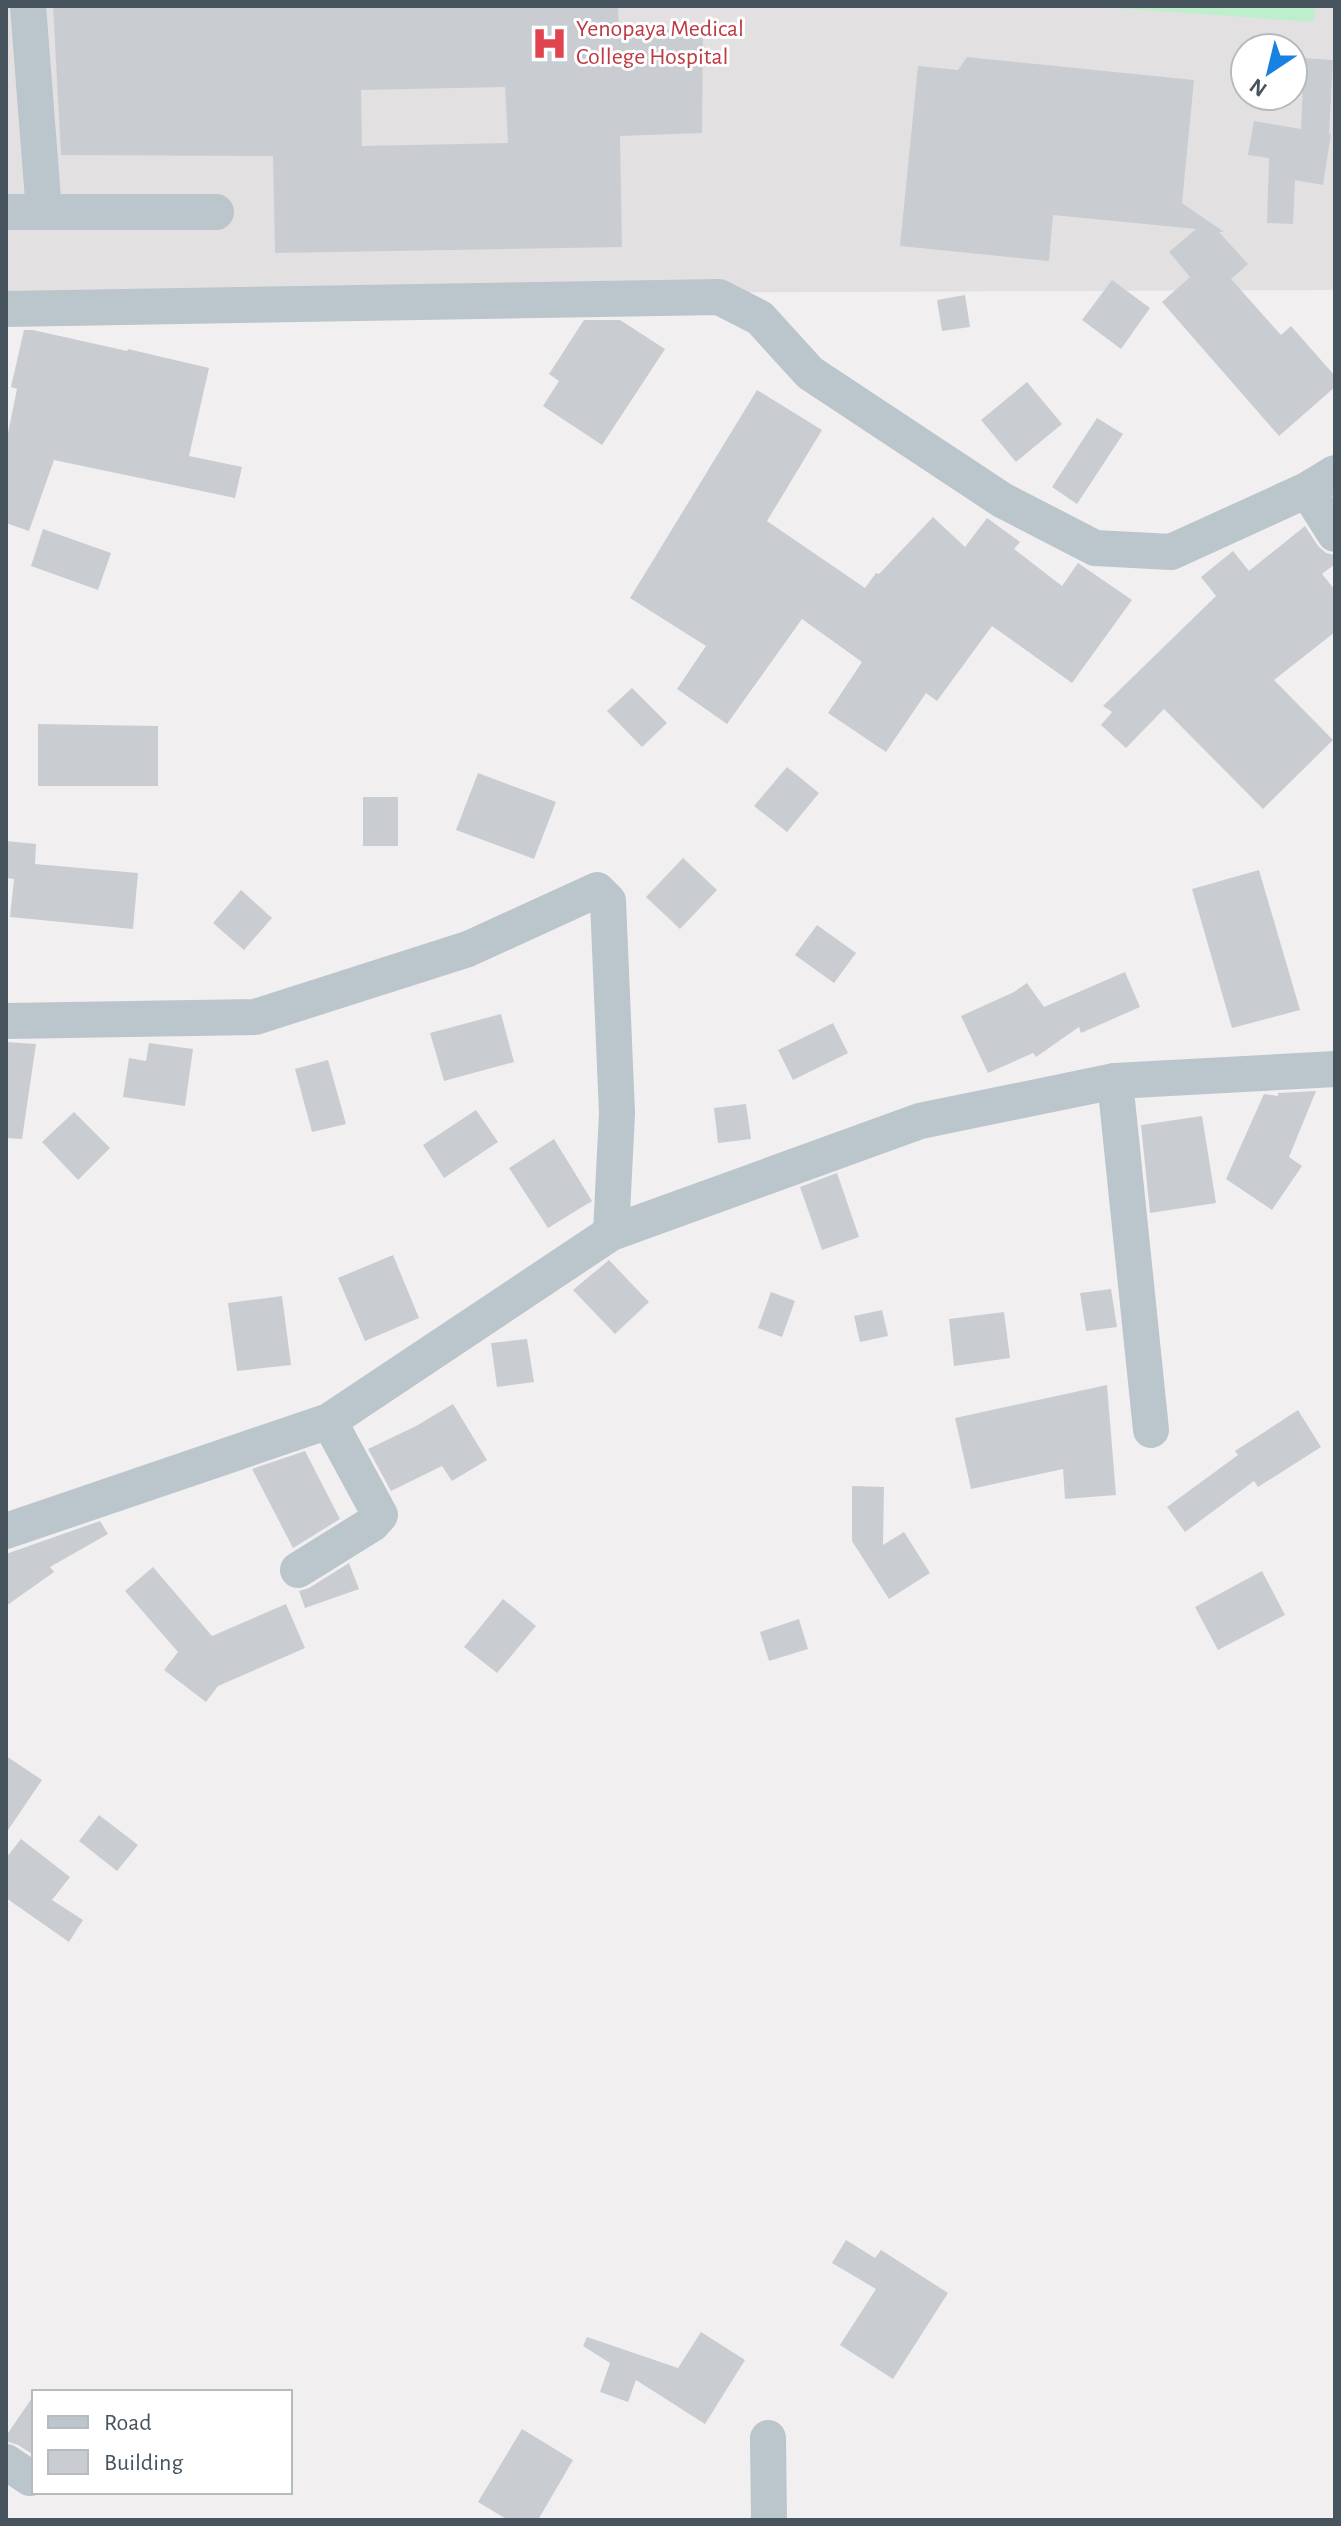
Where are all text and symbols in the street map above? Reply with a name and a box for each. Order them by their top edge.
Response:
place label: Yenopaya Medical College Hospital [576,17,744,69]
hospital icon: Yenopaya Medical College Hospital [531,24,569,62]
north arrow [1229,32,1309,112]
text: N [1246,74,1271,101]
legend [32,2390,292,2494]
text: Road [104,2411,152,2435]
text: Building [104,2451,183,2475]

